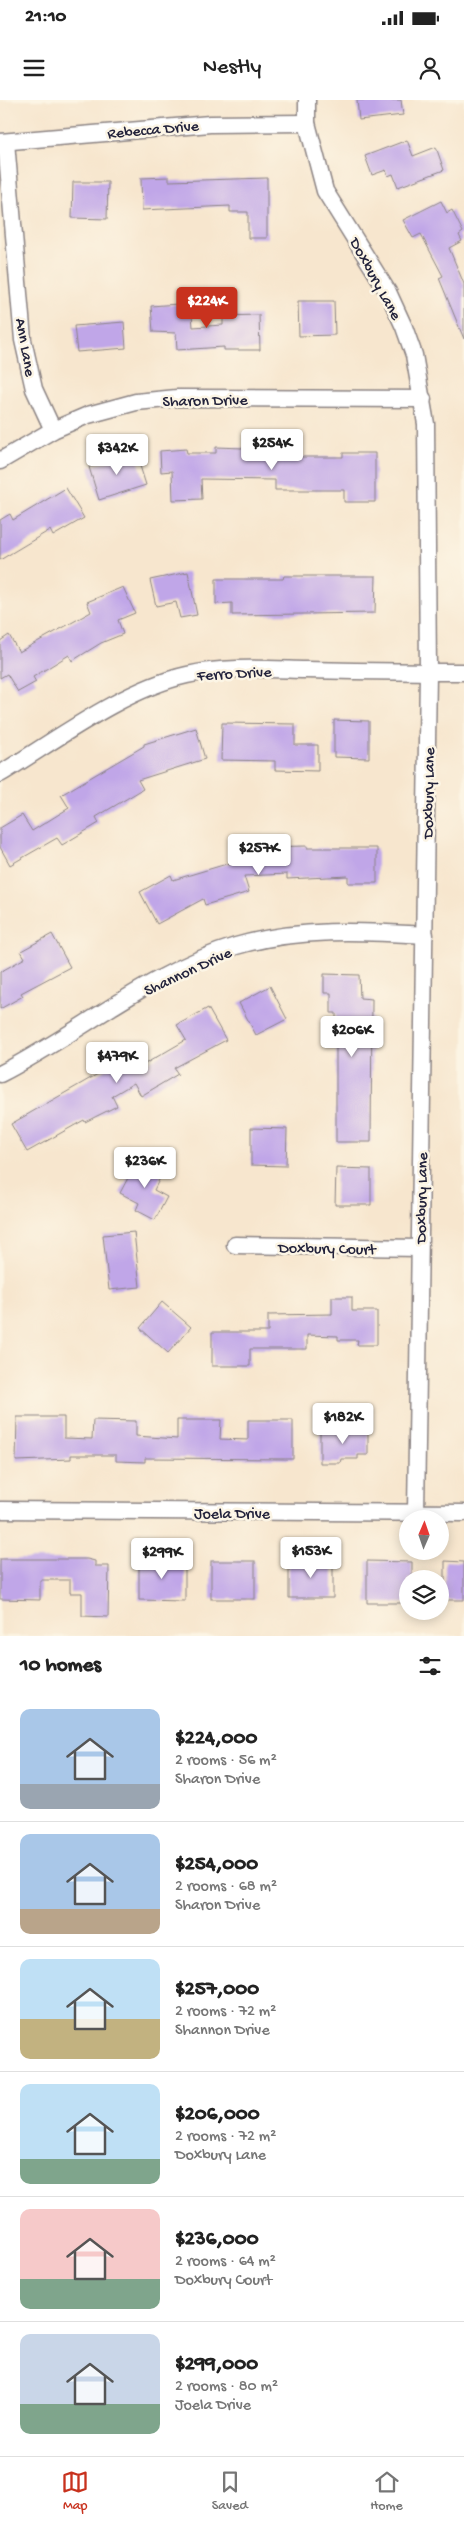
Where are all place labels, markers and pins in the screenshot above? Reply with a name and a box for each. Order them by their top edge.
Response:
pin: $224K [172,286,242,329]
pin: $254K [237,428,307,471]
pin: $342K [82,434,152,476]
pin: $257K [224,834,294,876]
pin: $206K [317,1016,387,1058]
pin: $479K [82,1042,152,1084]
pin: $236K [110,1146,180,1189]
pin: $182K [308,1402,378,1445]
pin: $153K [276,1536,346,1579]
pin: $299K [127,1538,197,1580]

